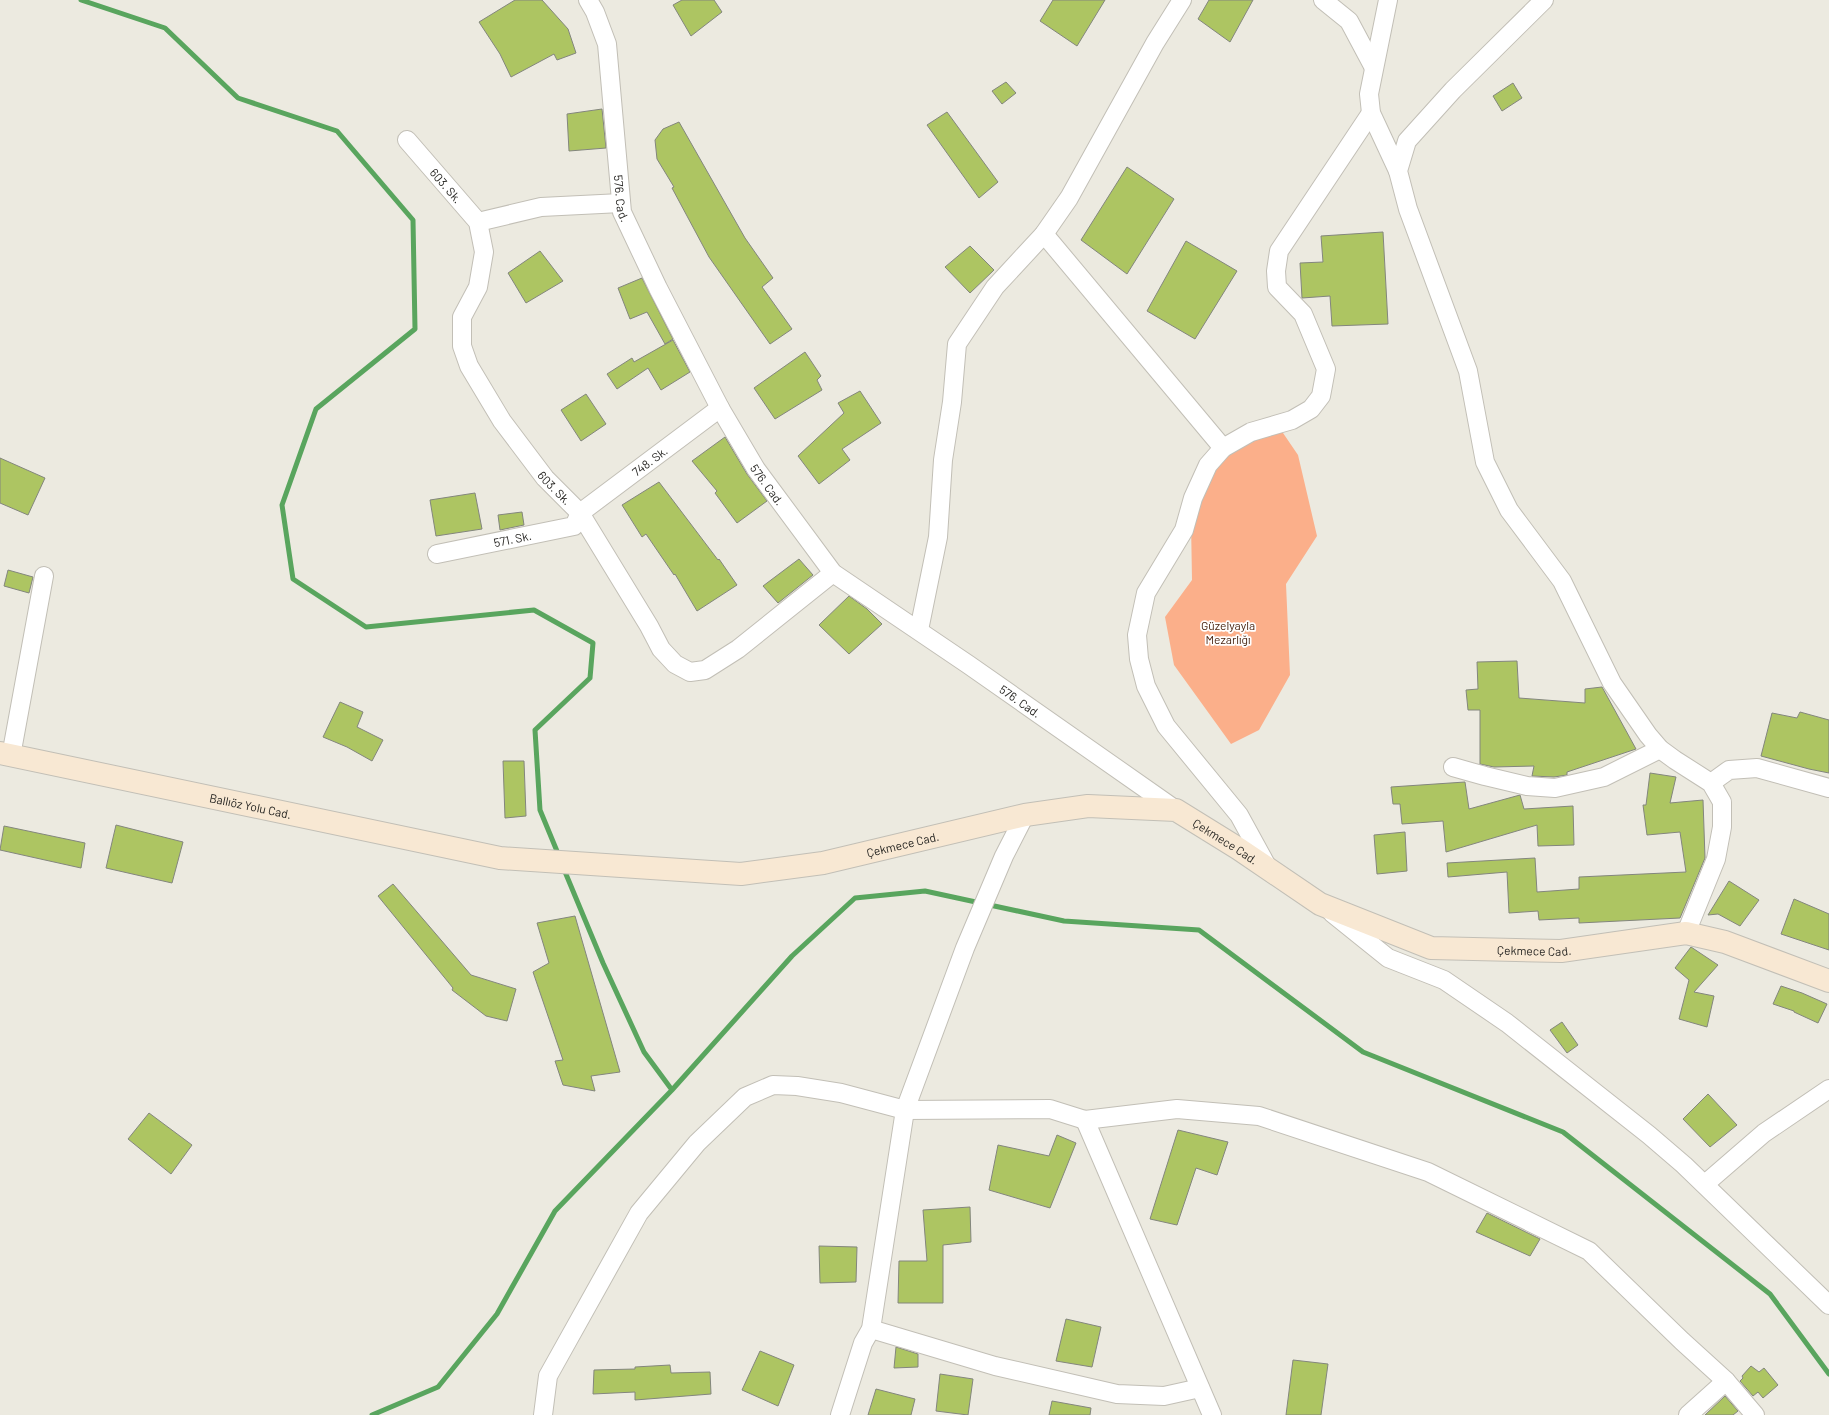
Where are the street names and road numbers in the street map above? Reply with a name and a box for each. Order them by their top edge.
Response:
street label: 603. Sk. [427,165,465,206]
street label: 576. Cad. [612,174,633,224]
street label: 748. Sk. [629,443,670,479]
street label: 576. Cad. [748,462,787,508]
street label: 603. Sk. [535,468,574,507]
street label: 571. Sk. [492,528,533,549]
street label: 576. Cad. [997,682,1044,720]
street label: Ballıöz Yolu Cad. [208,790,293,821]
street label: Çekmece Cad. [1190,815,1261,867]
street label: Çekmece Cad. [865,829,940,859]
street label: Çekmece Cad. [1497,943,1572,958]

